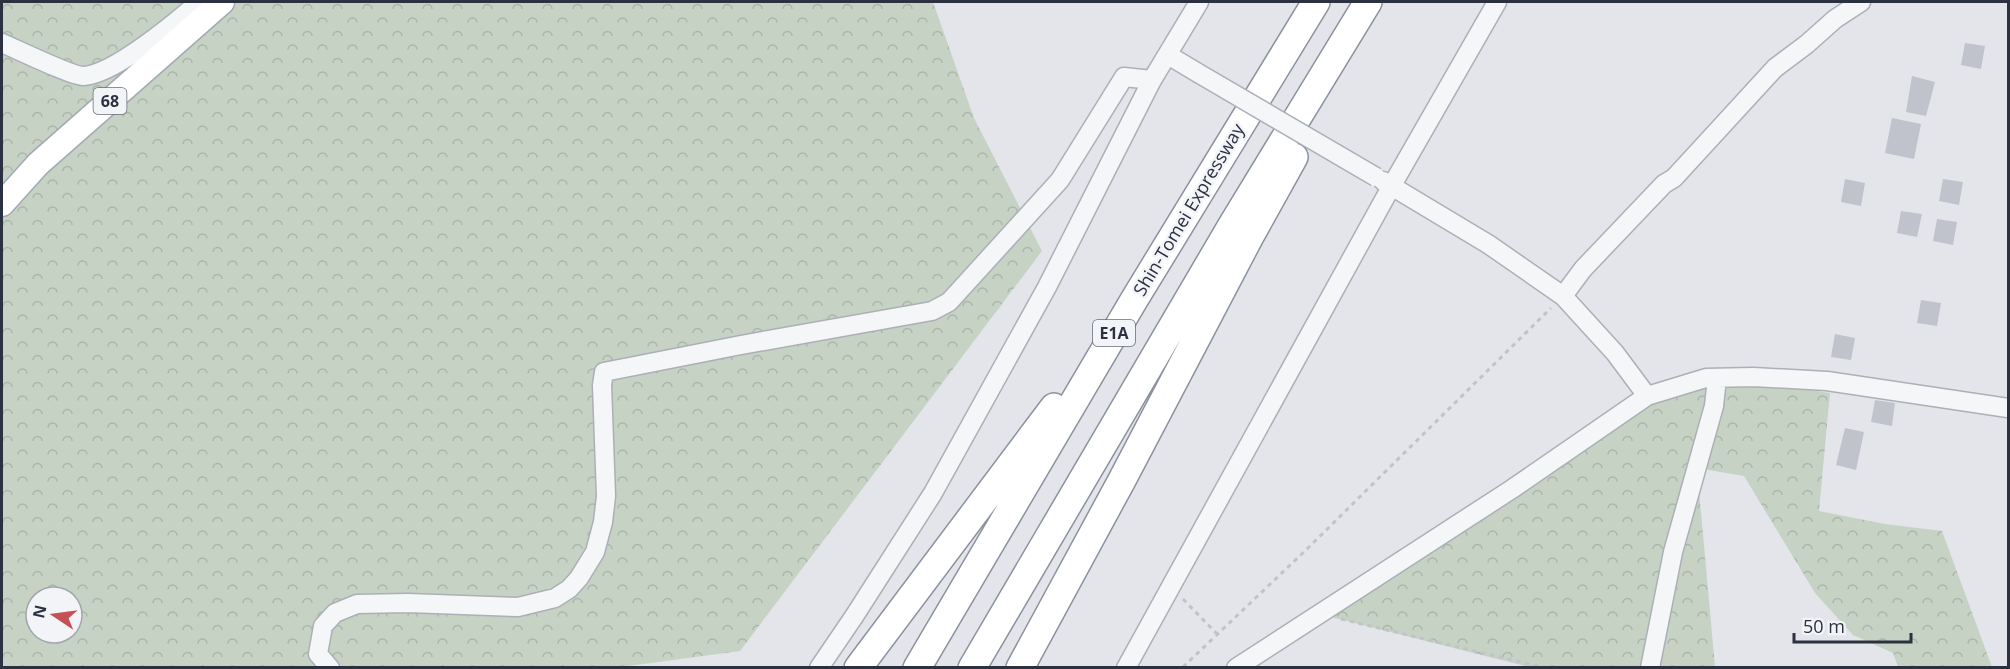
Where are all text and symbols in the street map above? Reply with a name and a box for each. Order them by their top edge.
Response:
road number: 68 [94,88,126,114]
street label: Shin-Tomei Expressway [1127,118,1250,300]
road number: E1A [1093,320,1135,346]
north arrow [24,585,84,645]
text: N [27,603,52,620]
scale bar [1794,606,1911,644]
text: 50 m [1803,614,1845,638]

